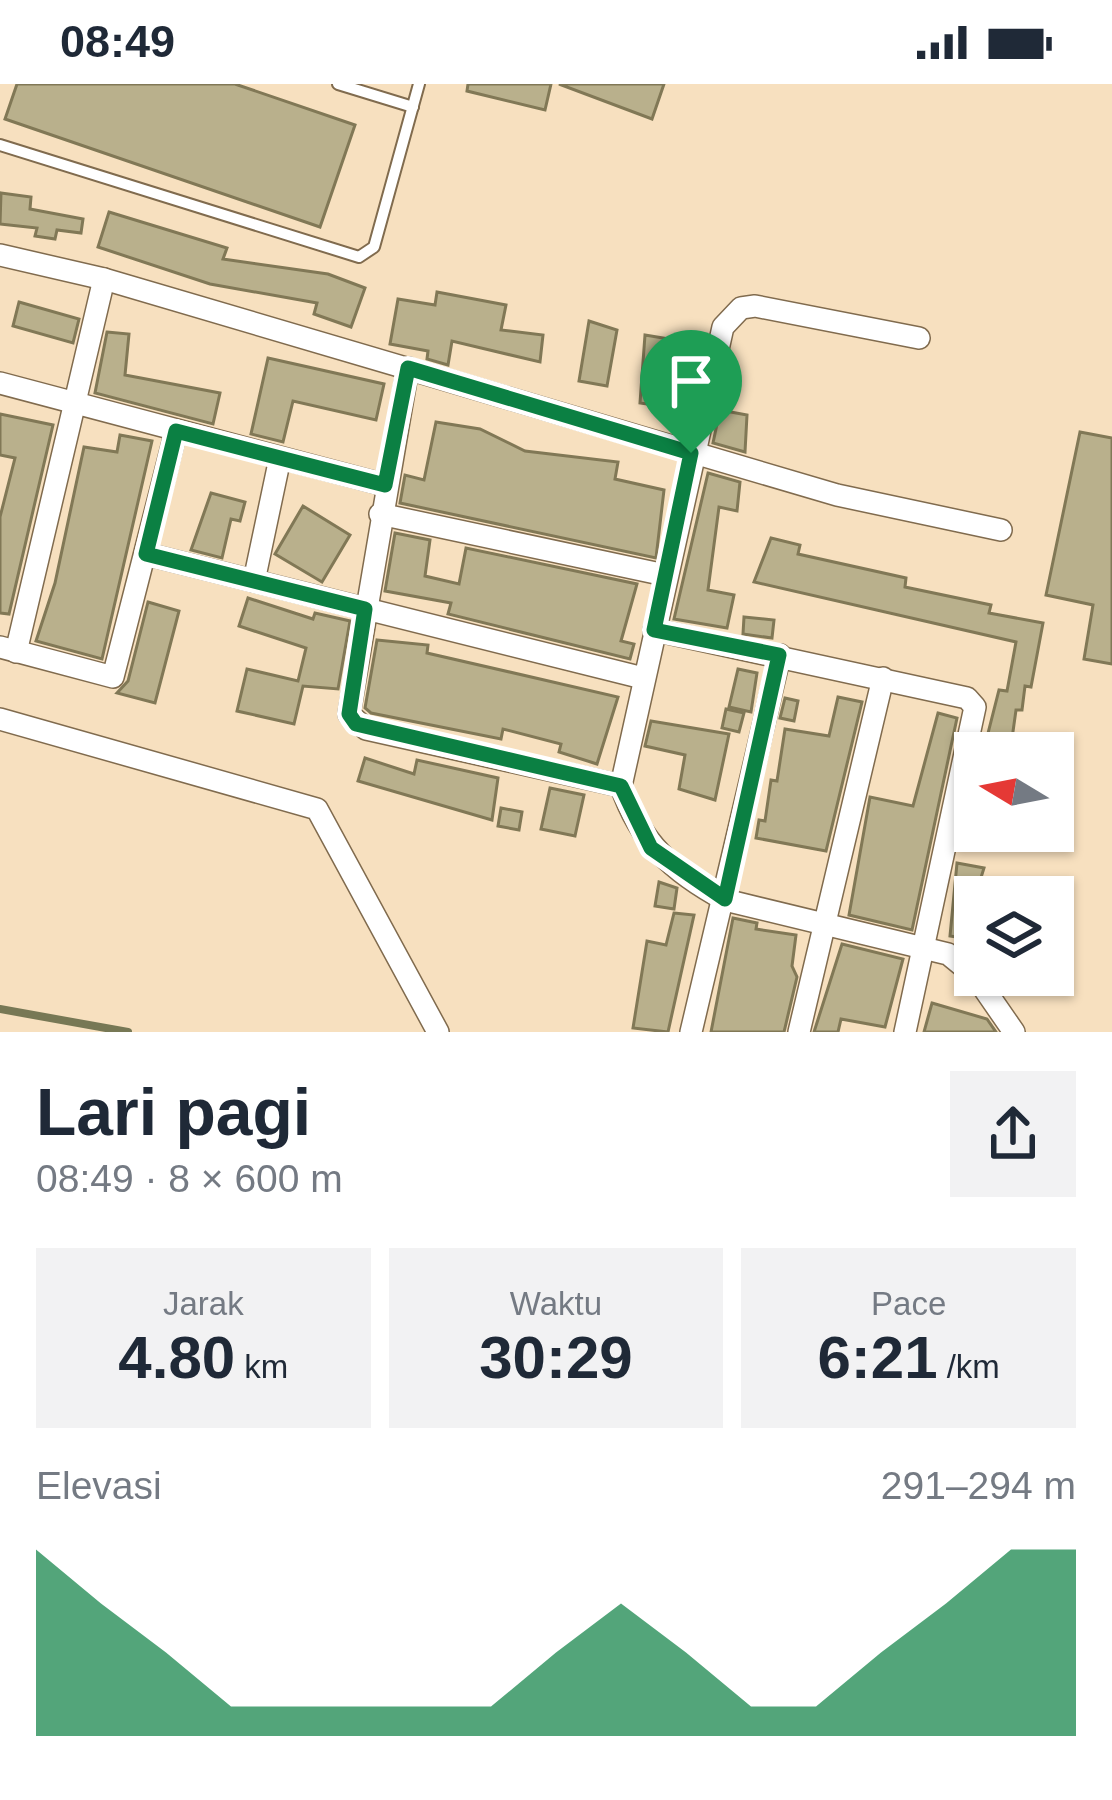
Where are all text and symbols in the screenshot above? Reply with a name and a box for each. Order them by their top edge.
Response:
text: 08:49 [60,16,175,67]
pin [640,330,742,453]
icon: arrive [658,348,724,414]
north arrow [954,732,1074,852]
map controls [954,732,1074,996]
button: layers [954,876,1074,996]
button: share [950,1071,1076,1197]
text: Lari pagi [36,1075,311,1149]
text: 08:49 · 8 × 600 m [36,1157,343,1200]
text: Jarak [163,1285,244,1322]
text: Waktu [510,1285,602,1322]
text: Pace [871,1285,946,1322]
text: 4.80 [118,1324,235,1391]
text: 30:29 [479,1324,633,1391]
text: 6:21 [817,1324,938,1391]
text: km [235,1348,288,1385]
text: /km [938,1348,1000,1385]
text: Elevasi [36,1464,162,1507]
text: 291–294 m [881,1464,1076,1507]

